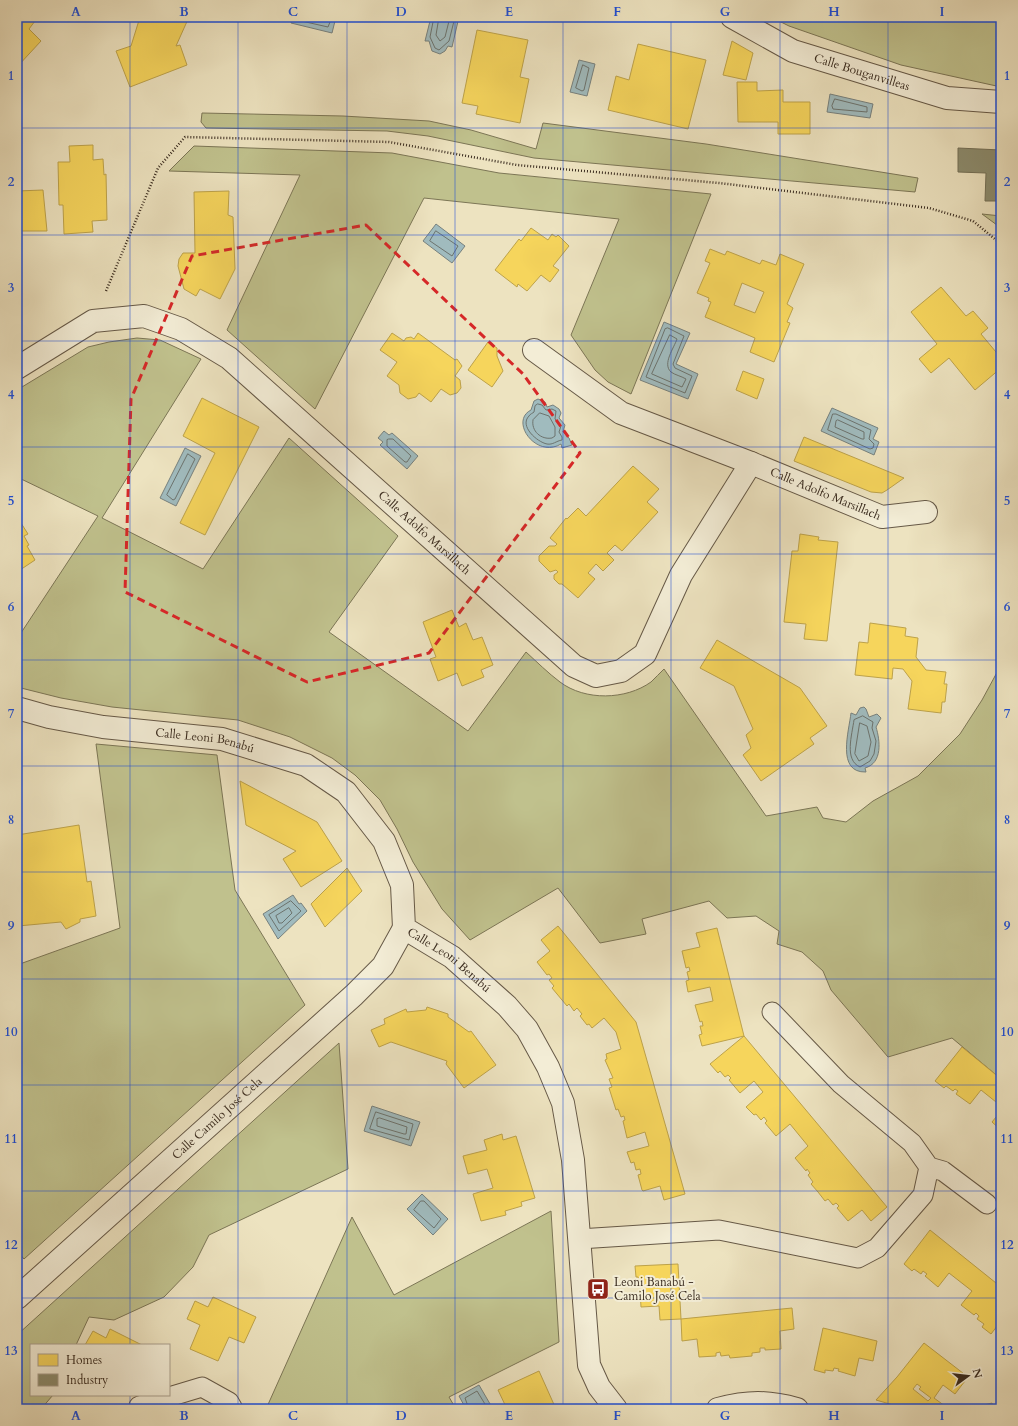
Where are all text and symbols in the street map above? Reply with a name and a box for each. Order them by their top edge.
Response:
text: A [71,3,81,21]
text: B [179,3,189,21]
text: C [288,3,298,21]
text: D [395,3,407,21]
text: E [505,3,513,21]
text: F [613,3,621,21]
text: G [720,3,731,21]
text: H [828,3,840,21]
text: I [939,3,945,21]
street label: Calle Bouganvilleas [812,50,912,94]
text: 1 [8,67,14,85]
text: 1 [1004,67,1010,85]
text: 2 [8,173,15,191]
text: 2 [1004,173,1011,191]
text: 3 [8,279,15,297]
text: 3 [1004,279,1011,297]
text: 4 [8,386,15,404]
text: 4 [1004,386,1011,404]
street label: Calle Adolfo Marsillach [768,464,884,524]
street label: Calle Adolfo Marsillach [375,487,474,578]
text: 5 [8,492,14,510]
text: 5 [1004,492,1010,510]
text: 6 [8,598,15,616]
text: 6 [1004,598,1011,616]
text: 7 [8,705,15,723]
text: 7 [1004,705,1011,723]
street label: Calle Leoni Benabú [155,724,257,757]
text: 8 [8,811,14,829]
text: 8 [1004,811,1010,829]
text: 9 [8,917,15,935]
text: 9 [1004,917,1011,935]
street label: Calle Leoni Benabú [404,924,495,996]
text: 10 [4,1023,18,1041]
text: 10 [1000,1023,1014,1041]
street label: Calle Camilo José Cela [169,1073,266,1163]
text: 11 [4,1130,18,1148]
text: 11 [1000,1130,1014,1148]
text: 12 [4,1236,18,1254]
text: 12 [1000,1236,1014,1254]
place label: Leoni Banabú - Camilo José Cela [614,1274,702,1304]
bus stop icon: Leoni Banabú - Camilo José Cela [585,1276,611,1302]
text: 13 [4,1342,18,1360]
text: 13 [1000,1342,1014,1360]
legend [30,1344,170,1396]
text: Homes [66,1352,102,1368]
north arrow [948,1356,988,1396]
text: N [969,1367,986,1381]
text: Industry [66,1372,109,1388]
text: A [71,1407,81,1425]
text: B [179,1407,189,1425]
text: C [288,1407,298,1425]
text: D [395,1407,407,1425]
text: E [505,1407,513,1425]
text: F [613,1407,621,1425]
text: G [720,1407,731,1425]
text: H [828,1407,840,1425]
text: I [939,1407,945,1425]

